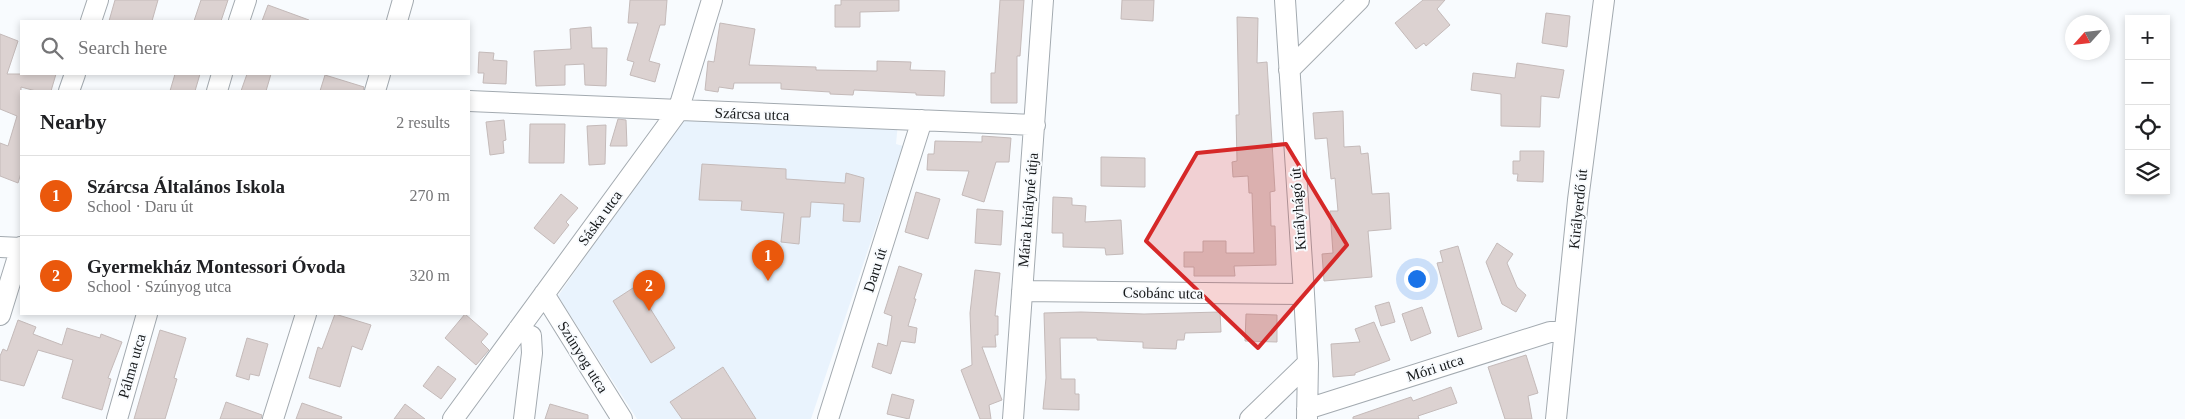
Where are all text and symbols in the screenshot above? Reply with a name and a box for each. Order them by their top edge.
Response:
north arrow [2065,15,2110,60]
map controls [2125,15,2170,195]
button: + [2125,15,2170,60]
search box [20,20,470,75]
icon: search [38,34,66,62]
text: Search here [78,37,167,58]
button: − [2125,60,2170,105]
street label: Szárcsa utca [714,105,790,123]
button: locate [2125,105,2170,150]
text: Nearby [40,110,107,134]
text: 2 results [396,114,450,131]
button: layers [2125,150,2170,195]
street label: Mária királyné útja [1015,152,1041,268]
street label: Királyhágó út [1287,166,1309,251]
street label: Királyerdő út [1566,167,1590,250]
text: Szárcsa Általános Iskola [87,176,285,197]
text: 1 [52,187,60,204]
text: 270 m [410,187,450,204]
street label: Sáska utca [575,187,625,248]
text: School · Daru út [87,198,193,215]
pin: 1 [752,240,784,281]
street label: Daru út [860,245,890,294]
text: Gyermekház Montessori Óvoda [87,256,346,277]
your location [1404,266,1430,292]
text: 2 [52,267,60,284]
text: 320 m [410,267,450,284]
pin: 2 [633,270,665,311]
text: School · Szúnyog utca [87,278,231,295]
street label: Csobánc utca [1123,284,1204,302]
street label: Szúnyog utca [555,318,611,396]
street label: Pálma utca [115,332,149,400]
street label: Móri utca [1405,351,1466,385]

